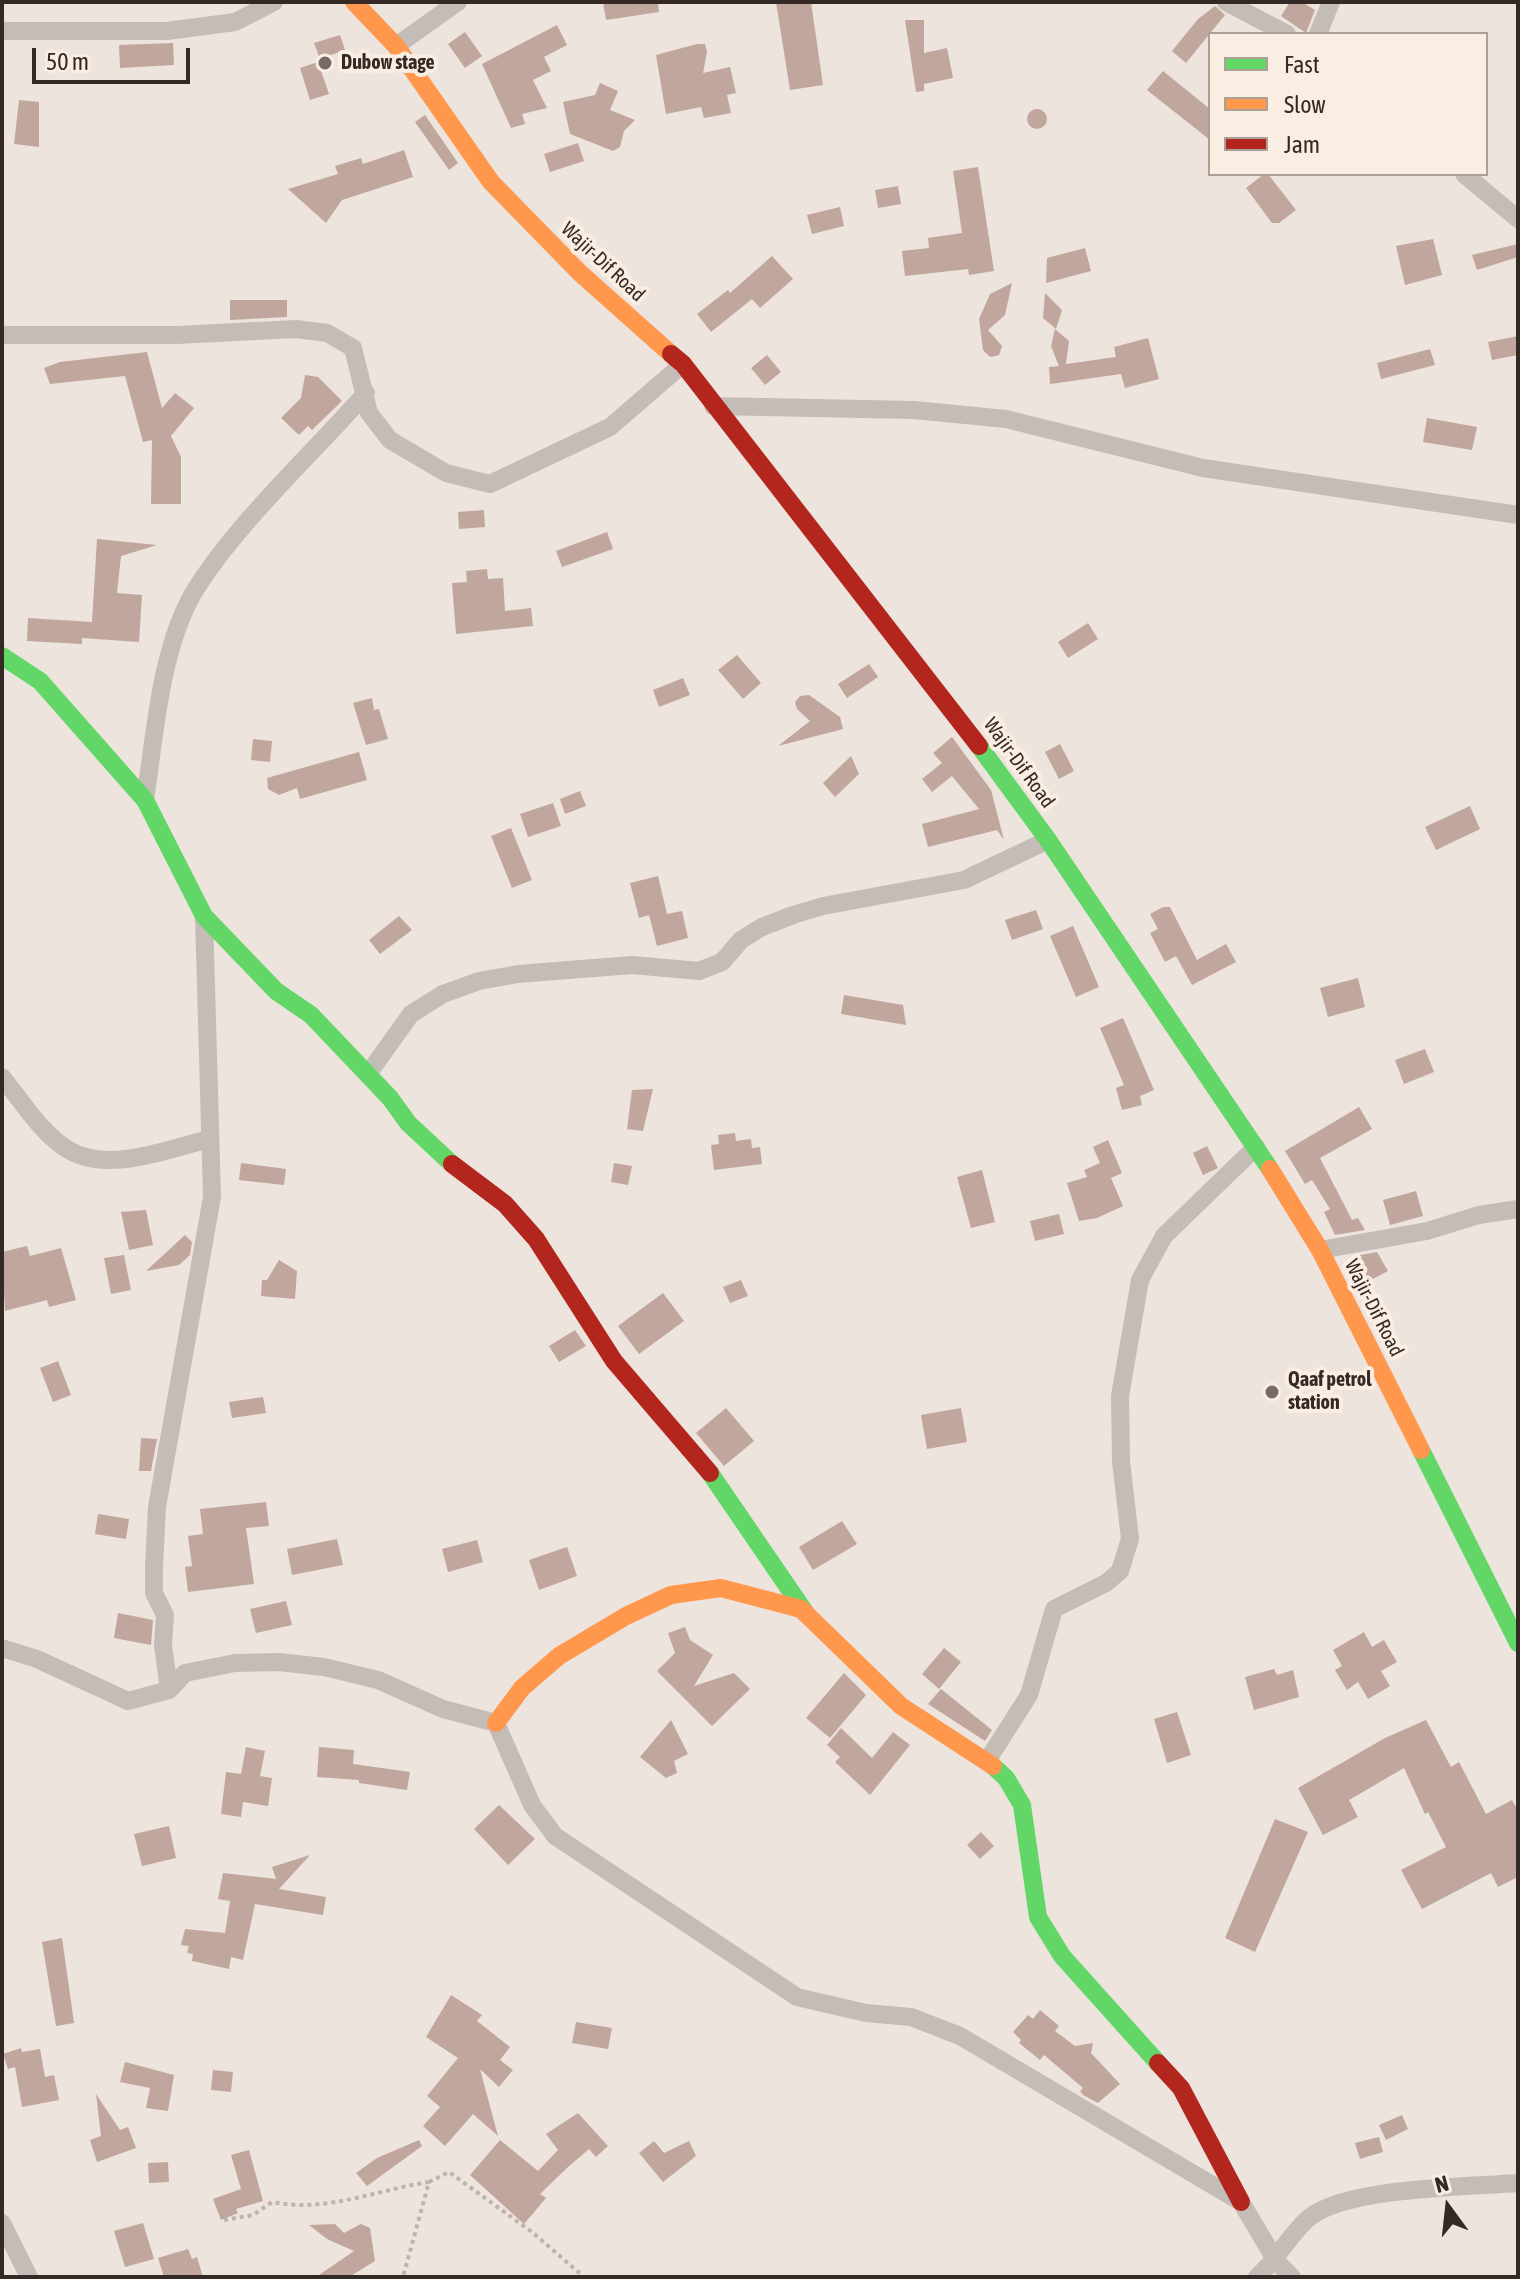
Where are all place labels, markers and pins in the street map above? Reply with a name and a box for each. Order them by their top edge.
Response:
place label: Dubow stage [341,51,435,75]
marker: Dubow stage [316,54,334,72]
place label: Qaaf petrol station [1288,1368,1371,1415]
marker: Qaaf petrol station [1263,1383,1281,1401]

